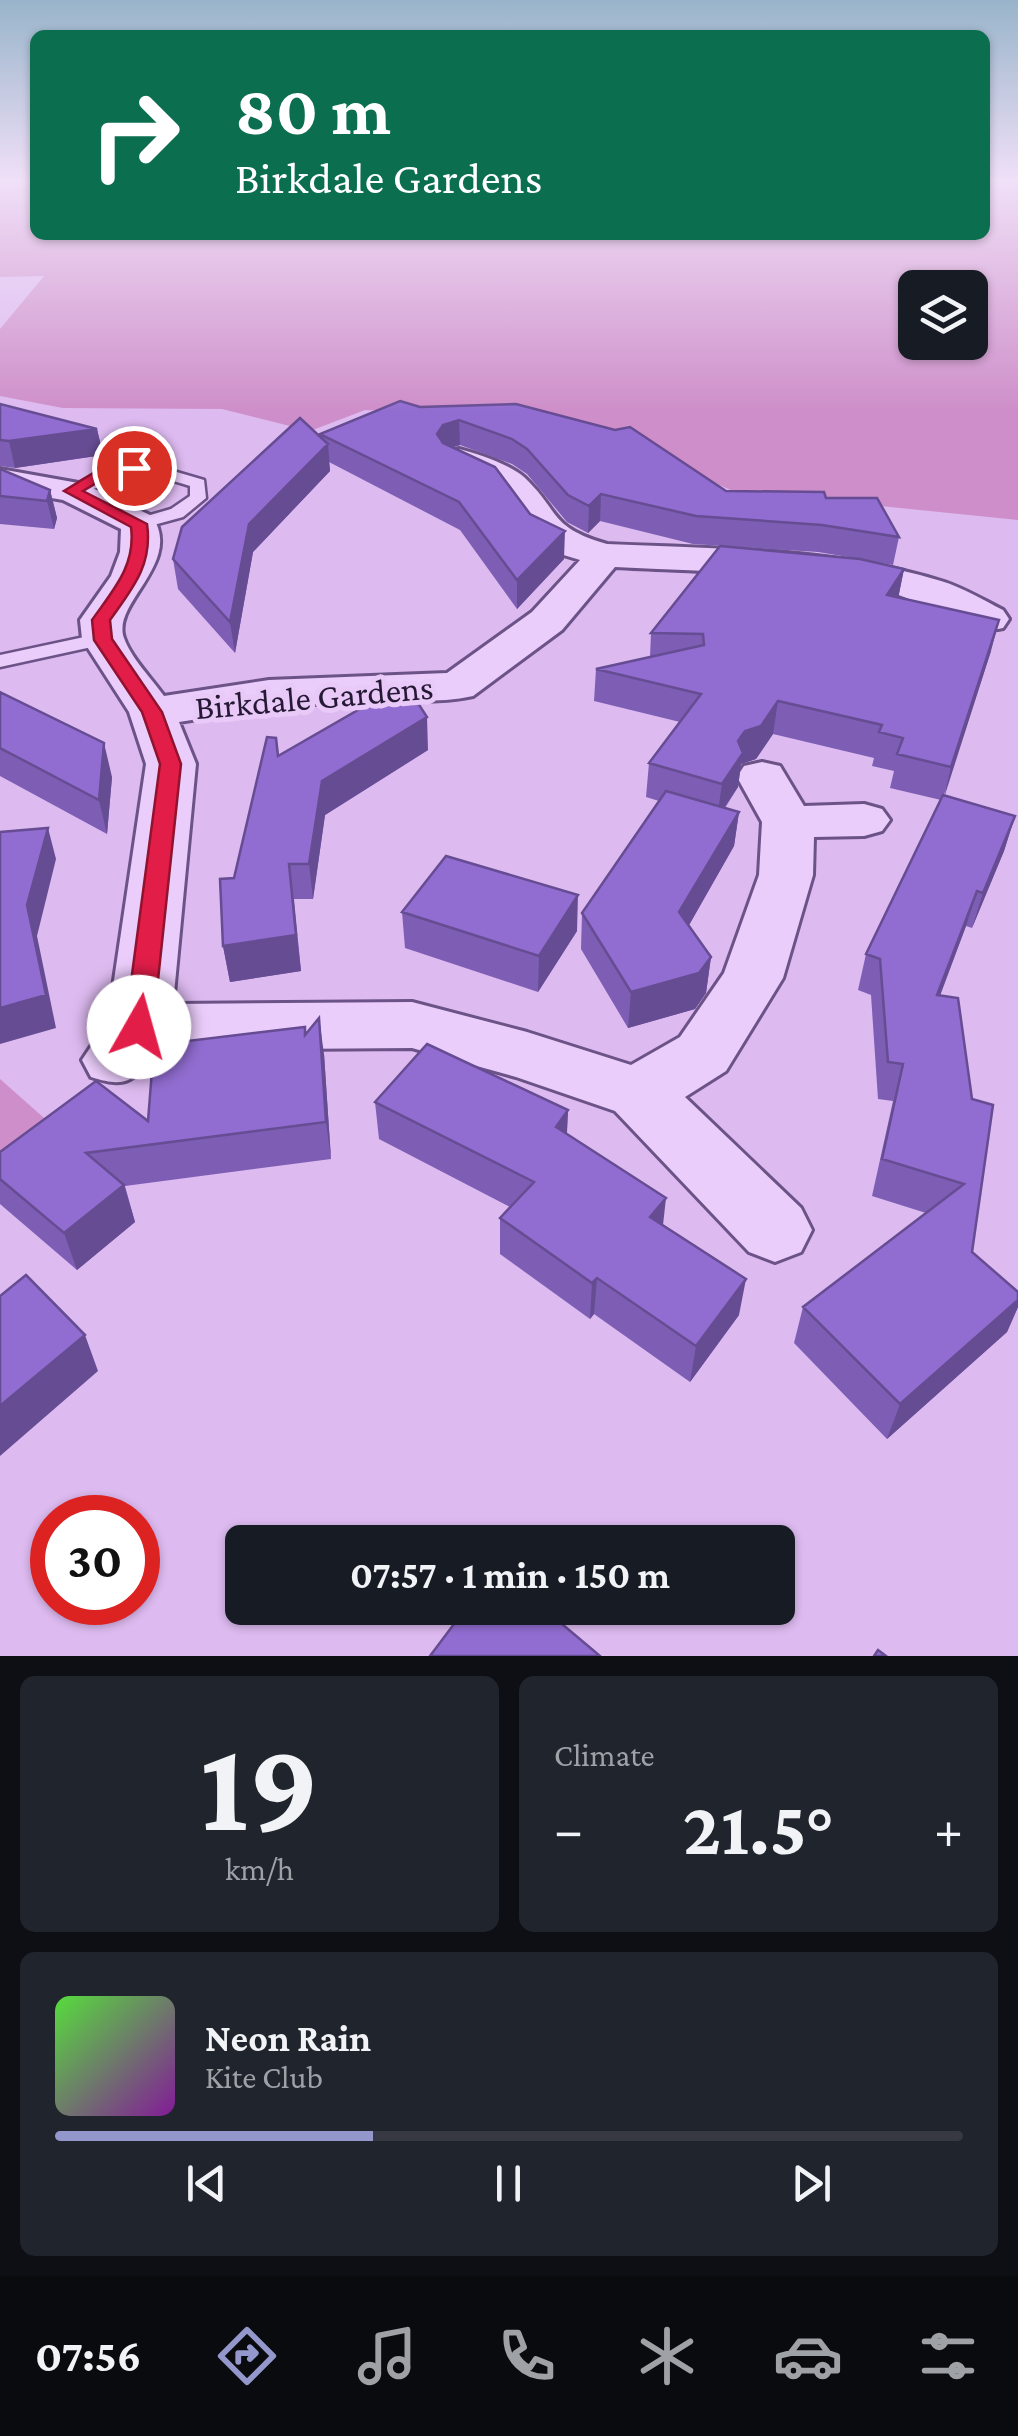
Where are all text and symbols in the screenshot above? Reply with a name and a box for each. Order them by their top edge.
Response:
icon: right [70,70,200,200]
text: 80 m [235,71,391,149]
text: Birkdale Gardens [235,153,542,203]
map controls [898,270,988,360]
button: layers [898,270,988,360]
pin [92,426,177,511]
icon: arrive [107,441,162,496]
street label: Birkdale Gardens [193,668,435,727]
position arrow [87,975,191,1079]
speed limit sign: 30 [30,1495,160,1625]
text: 07:57 · 1 min · 150 m [350,1554,670,1596]
text: 19 [200,1713,319,1858]
text: Climate [554,1737,655,1773]
text: 21.5° [683,1787,834,1870]
text: − [554,1799,583,1860]
text: + [934,1799,963,1860]
text: km/h [225,1851,294,1887]
text: Neon Rain [205,2017,371,2059]
text: Kite Club [205,2059,323,2095]
icon: previous [179,2156,234,2211]
icon: pause [481,2156,536,2211]
icon: next [784,2156,839,2211]
icon: directions [212,2321,282,2391]
icon: music [352,2321,422,2391]
icon: phone [492,2321,562,2391]
icon: climate [632,2321,702,2391]
icon: car [773,2321,843,2391]
icon: filters [913,2321,983,2391]
text: 07:56 [35,2331,141,2381]

